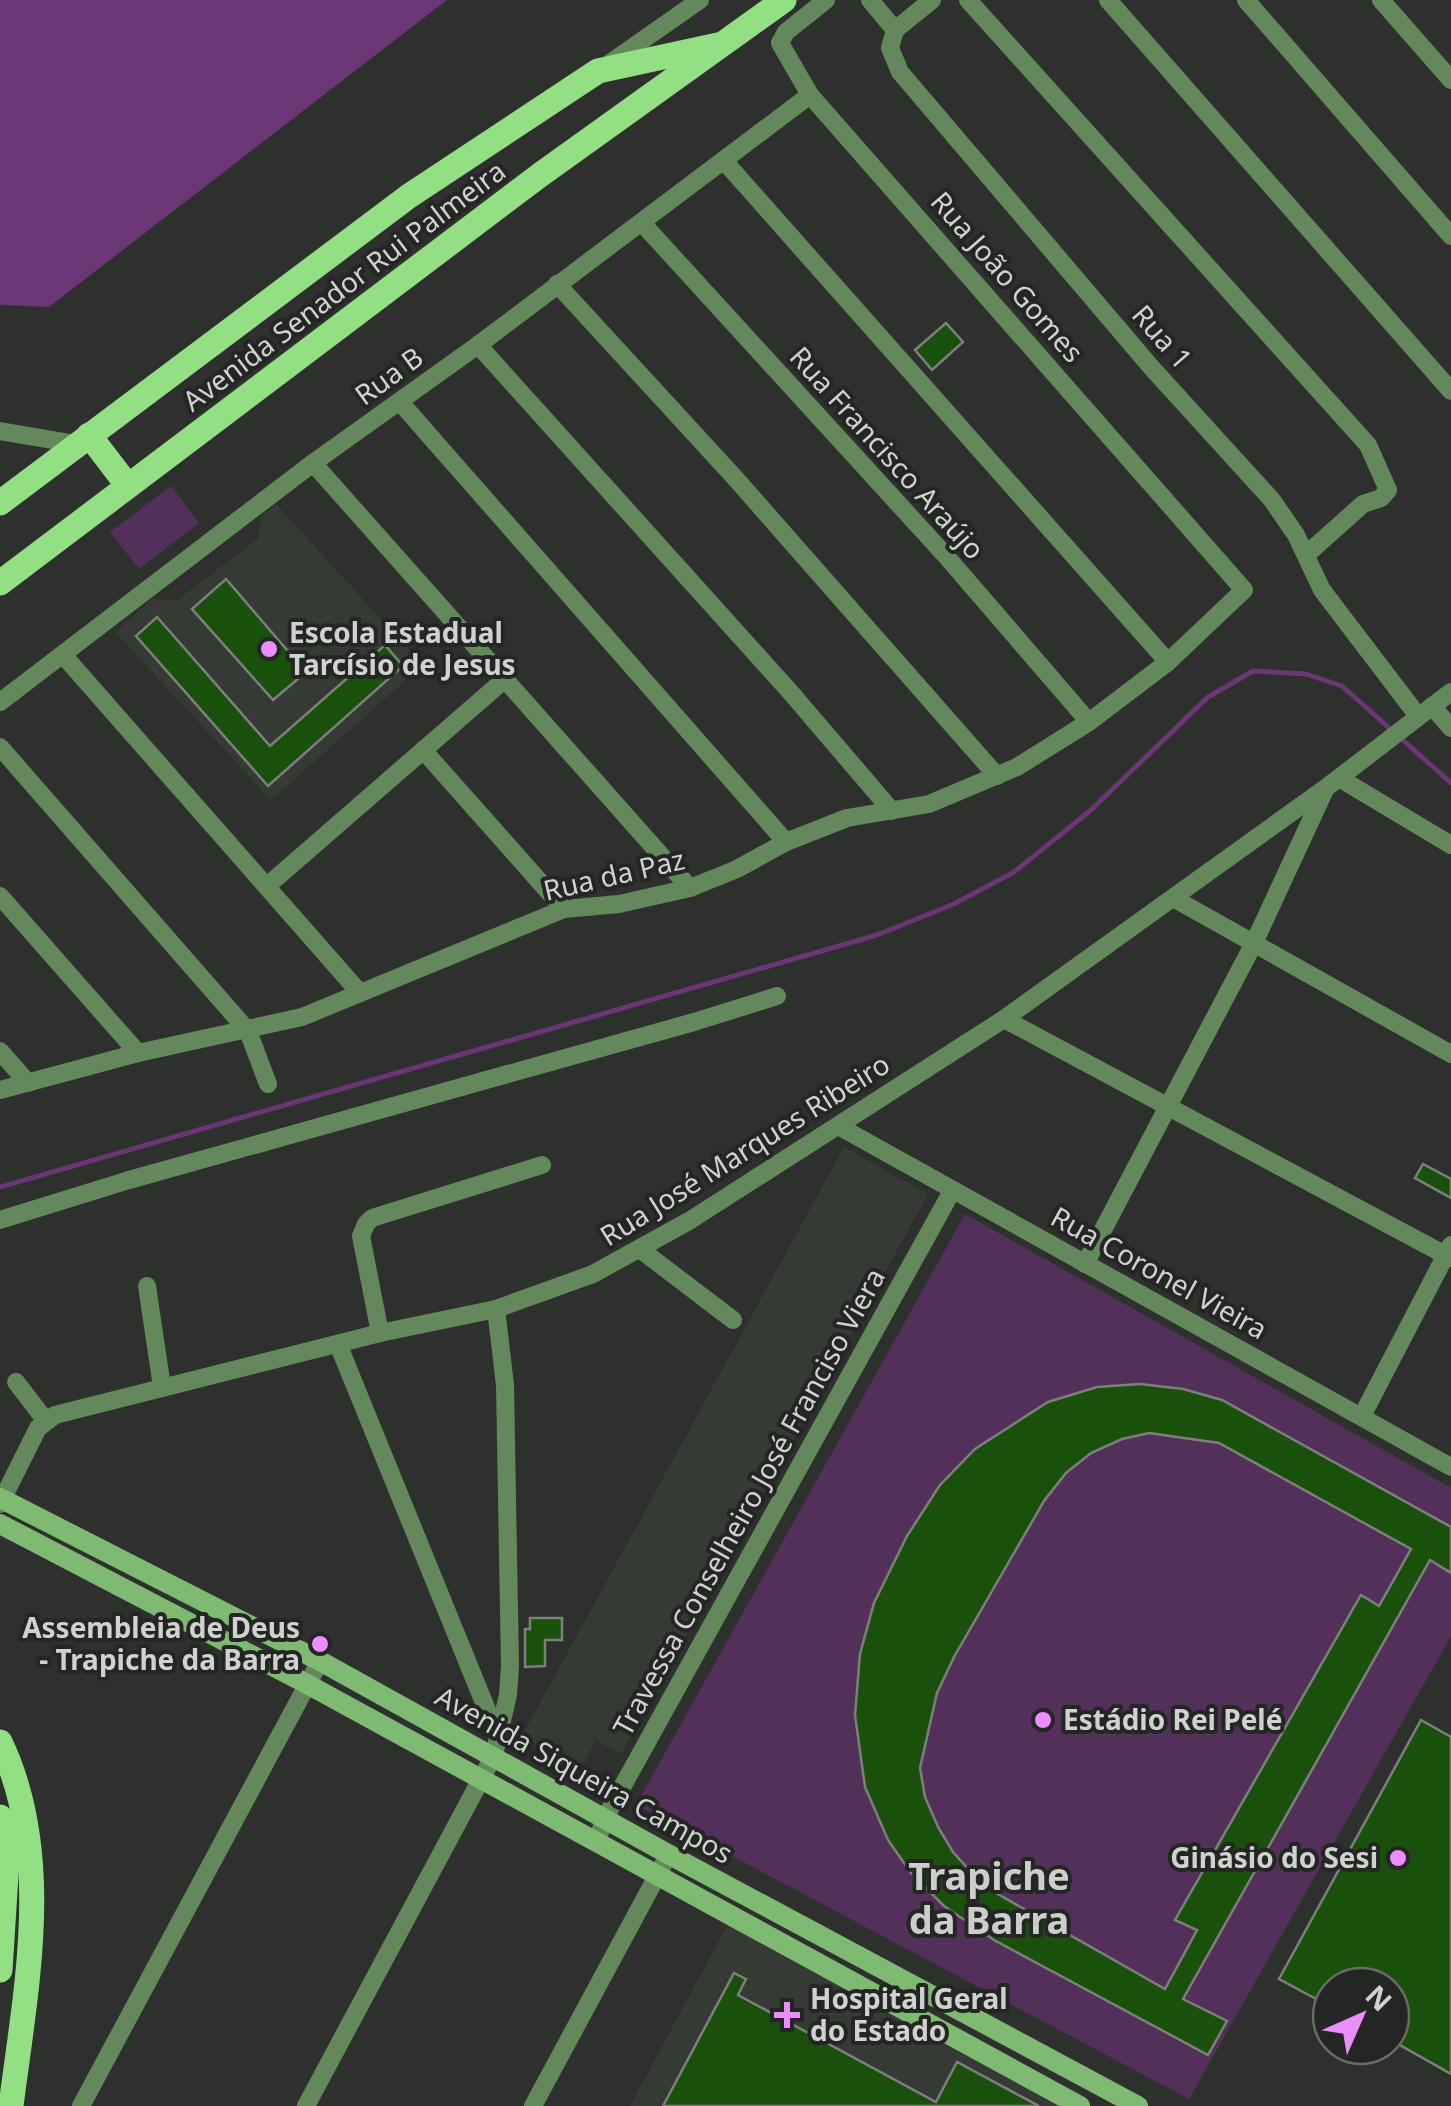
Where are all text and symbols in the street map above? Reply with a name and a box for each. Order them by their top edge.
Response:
street label: Avenida Senador Rui Palmeira [174,151,513,419]
street label: Rua João Gomes [923,183,1093,370]
street label: Rua 1 [1124,296,1201,377]
street label: Rua B [347,338,430,413]
street label: Rua Francisco Araújo [782,338,994,567]
place label: Escola Estadual Tarcísio de Jesus [289,613,516,683]
marker: Escola Estadual Tarcísio de Jesus [258,638,280,660]
street label: Rua da Paz [539,839,688,909]
street label: Rua José Marques Ribeiro [592,1044,896,1254]
street label: Rua Coronel Vieira [1045,1197,1274,1347]
street label: Travessa Conselheiro José Franciso Viera [603,1261,893,1742]
place label: Assembleia de Deus - Trapiche da Barra [22,1608,300,1678]
marker: Assembleia de Deus - Trapiche da Barra [309,1633,331,1655]
street label: Avenida Siqueira Campos [429,1677,740,1872]
place label: Estádio Rei Pelé [1063,1700,1282,1738]
marker: Estádio Rei Pelé [1032,1709,1054,1731]
place label: Ginásio do Sesi [1170,1838,1378,1876]
marker: Ginásio do Sesi [1387,1847,1409,1869]
district label: Trapiche da Barra [908,1849,1070,1945]
north arrow [1311,1966,1411,2066]
text: N [1358,1976,1401,2019]
place label: Hospital Geral do Estado [810,1979,1008,2049]
marker: Hospital Geral do Estado [774,2002,800,2028]

